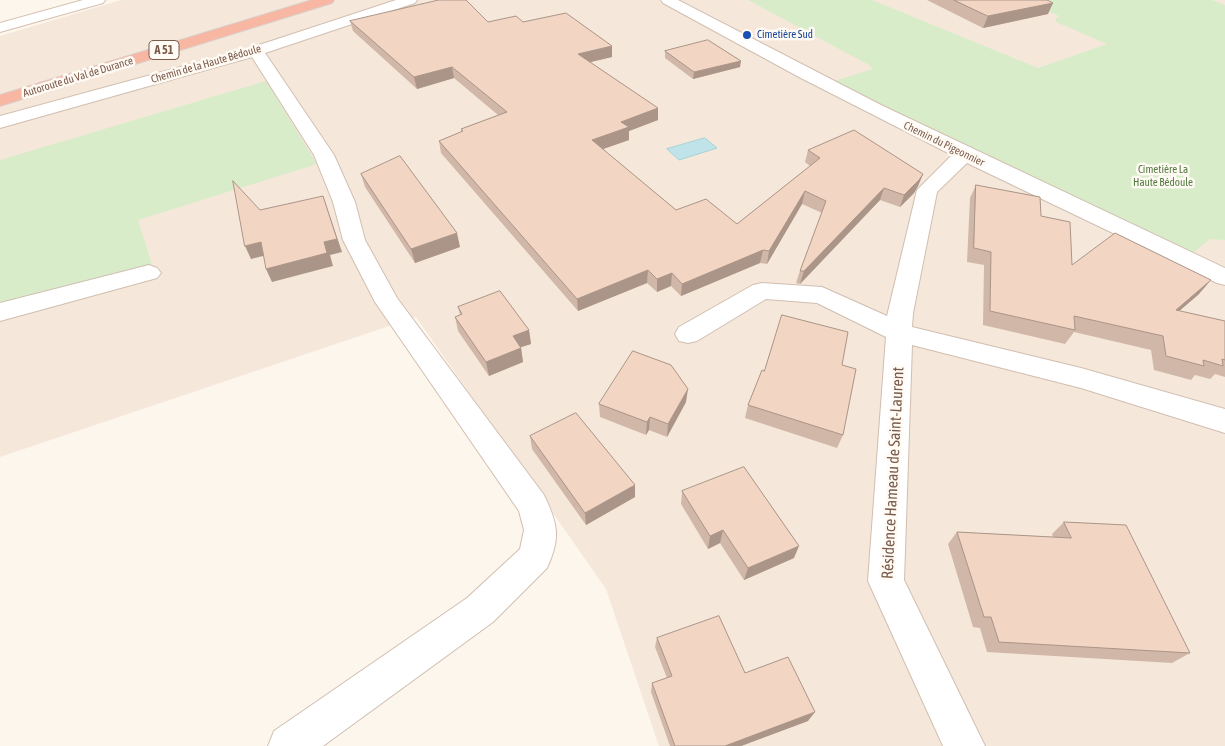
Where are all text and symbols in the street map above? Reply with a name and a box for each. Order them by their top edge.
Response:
place label: Cimetière Sud [757,28,813,42]
marker: Cimetière Sud [741,29,753,41]
road number: A 51 [149,40,179,60]
street label: Chemin de la Haute Bédoule [149,42,263,86]
street label: Autoroute du Val de Durance [21,54,135,100]
street label: Chemin du Pigeonnier [901,119,987,169]
park label: Cimetière La Haute Bédoule [1133,163,1193,189]
street label: Résidence Hameau de Saint-Laurent [878,366,908,580]

